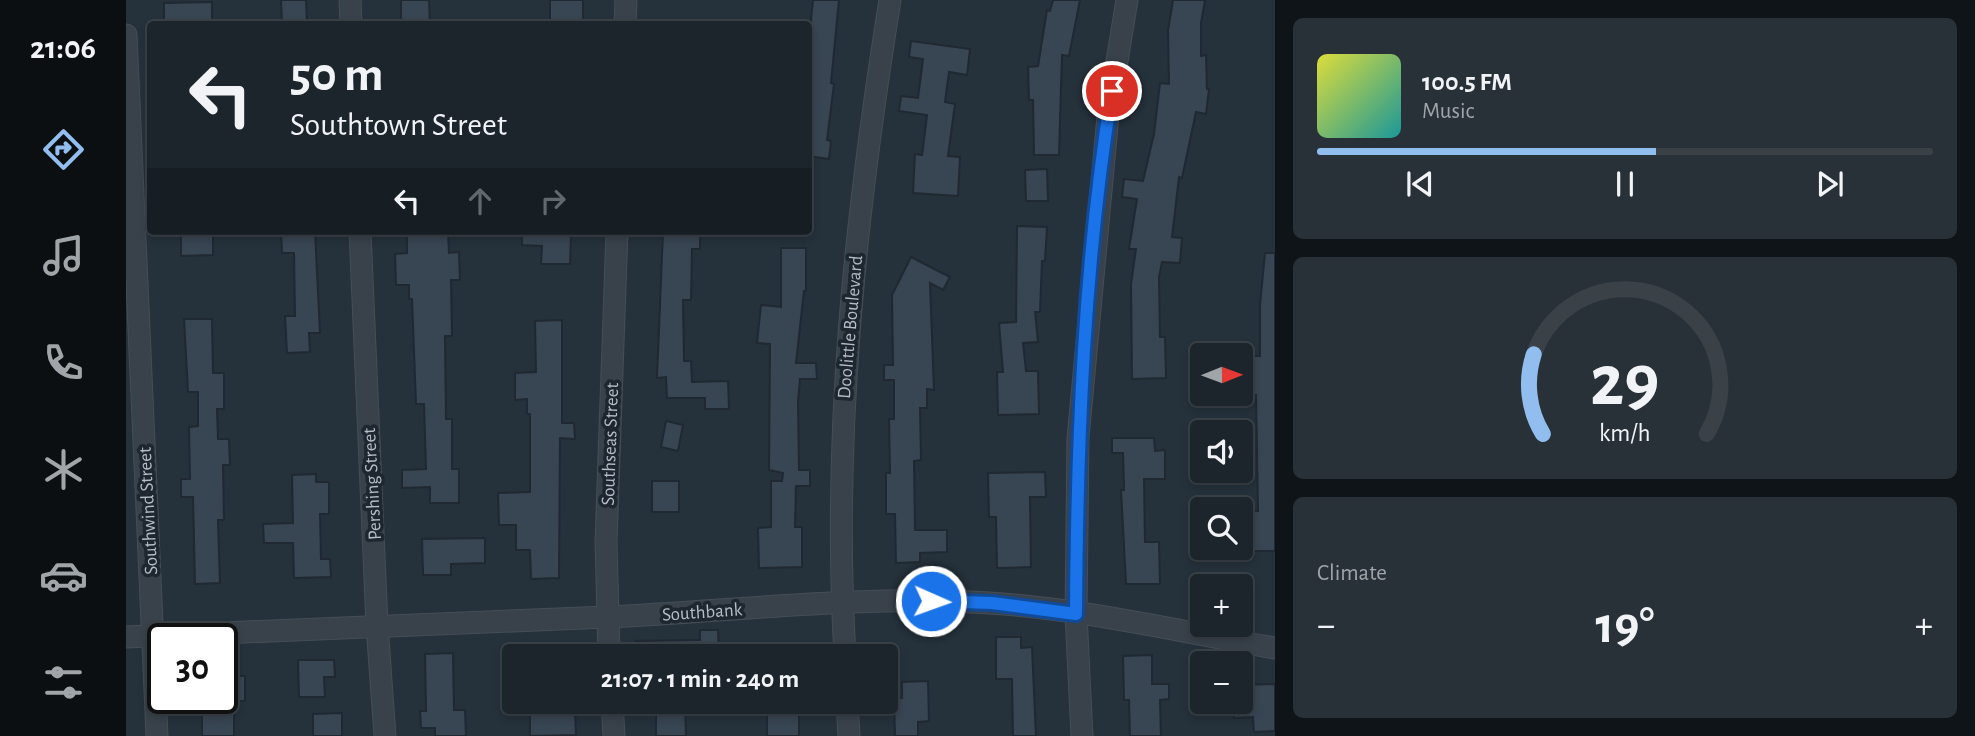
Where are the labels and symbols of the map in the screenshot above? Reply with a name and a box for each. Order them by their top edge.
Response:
pin [1082,61,1142,121]
street label: Doolittle Boulevard [835,255,866,400]
north arrow [1190,343,1253,406]
street label: Southseas Street [599,382,622,506]
street label: Pershing Street [360,427,385,541]
street label: Southwind Street [136,446,161,575]
position arrow [894,564,968,638]
street label: Southbank [661,600,743,625]
speed limit sign: 30 [147,623,238,714]

